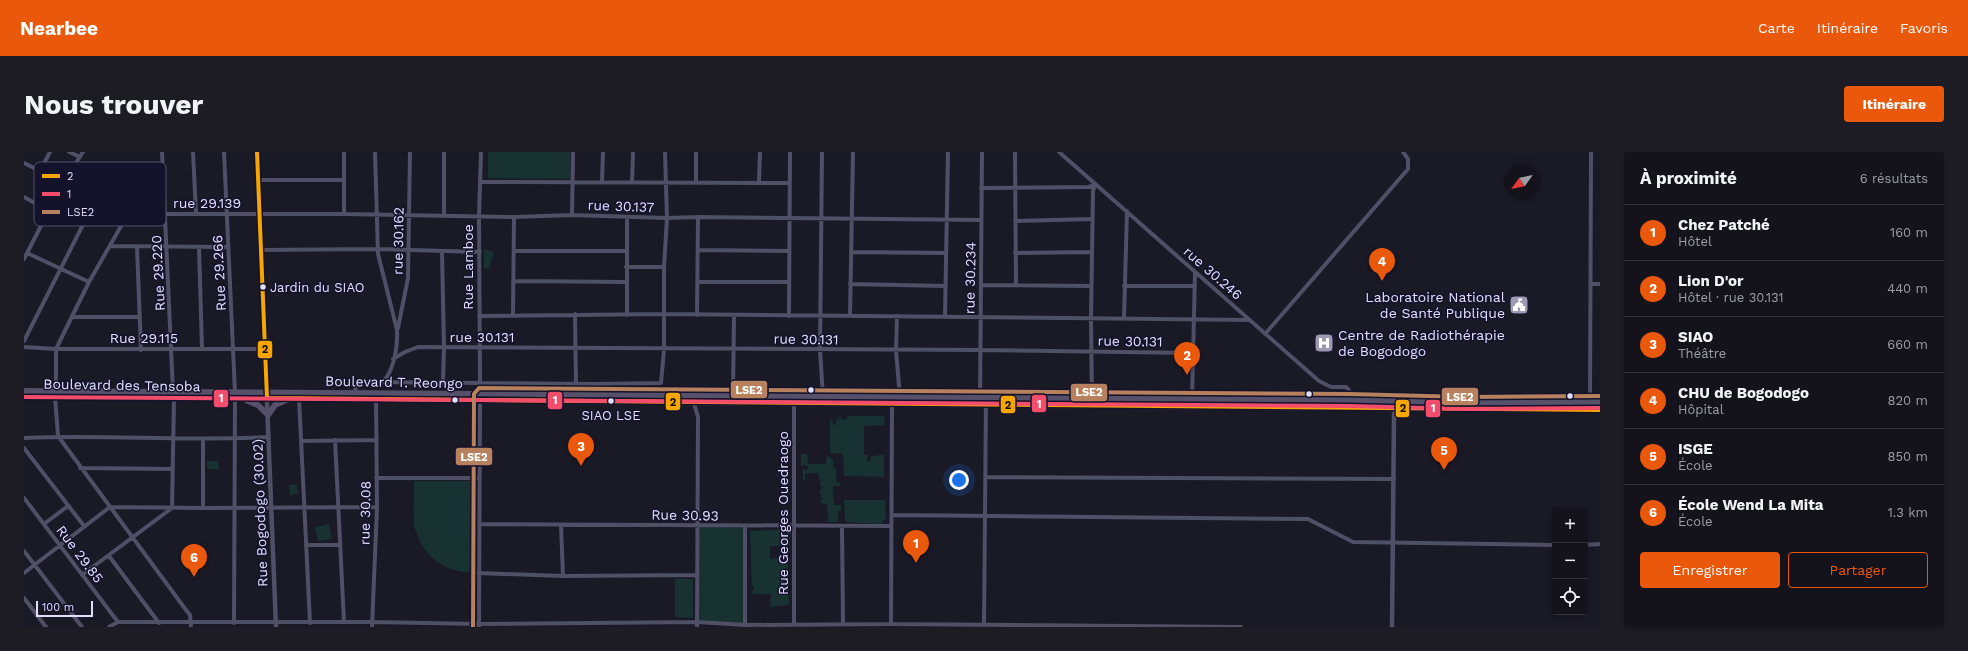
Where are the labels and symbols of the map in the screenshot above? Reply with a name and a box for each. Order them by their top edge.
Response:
legend [34,162,166,226]
north arrow [1504,164,1540,200]
text: 2 [67,170,73,183]
text: 1 [67,188,71,201]
street label: rue 29.139 [173,195,241,211]
street label: rue 30.137 [587,197,655,215]
text: LSE2 [67,206,94,219]
street label: rue 30.162 [389,207,407,275]
street label: Rue Lamboe [460,224,476,310]
street label: Rue 29.220 [148,235,168,311]
street label: Rue 29.266 [209,235,229,311]
street label: rue 30.234 [961,242,979,314]
street label: rue 30.246 [1180,243,1246,303]
pin: 4 [1369,248,1395,281]
place label: Jardin du SIAO [270,280,364,295]
marker: Jardin du SIAO [258,282,268,292]
place label: Laboratoire National de Santé Publique [1365,289,1506,321]
public building icon: Laboratoire National de Santé Publique [1508,294,1530,316]
place label: Centre de Radiothérapie de Bogodogo [1338,327,1505,359]
street label: rue 30.131 [450,329,514,345]
street label: Rue 29.115 [110,330,178,346]
street label: rue 30.131 [773,330,839,348]
street label: rue 30.131 [1097,332,1163,350]
hospital icon: Centre de Radiothérapie de Bogodogo [1313,332,1335,354]
line badge: 2 [257,340,273,359]
pin: 2 [1174,342,1200,375]
text: 2 [262,343,269,356]
street label: Boulevard T. Reongo [325,373,463,391]
street label: Boulevard des Tensoba [43,376,201,394]
line badge: LSE2 [730,380,768,399]
line badge: LSE2 [1070,383,1108,402]
text: LSE2 [735,384,763,397]
unlabelled marker [806,385,816,395]
text: LSE2 [1075,386,1103,399]
line badge: LSE2 [1441,387,1479,406]
line badge: 1 [213,389,229,408]
unlabelled marker [1304,389,1314,399]
line badge: 1 [547,391,563,410]
text: LSE2 [1446,391,1474,404]
unlabelled marker [1565,391,1575,401]
text: 1 [219,392,223,405]
line badge: 2 [665,392,681,411]
text: 1 [553,394,557,407]
line badge: 1 [1031,394,1047,413]
unlabelled marker [450,395,460,405]
line badge: 2 [1000,395,1016,414]
marker: SIAO LSE [606,396,616,406]
text: 2 [670,396,677,409]
text: 1 [1037,398,1041,411]
text: 2 [1005,399,1012,412]
line badge: 2 [1395,399,1410,418]
line badge: 1 [1425,399,1441,418]
text: 2 [1400,402,1407,415]
text: 1 [1431,402,1435,415]
place label: SIAO LSE [581,408,641,423]
street label: Rue Georges Ouedraogo [775,431,791,595]
pin: 3 [568,433,594,466]
pin: 5 [1431,437,1457,470]
street label: Rue Bogodogo (30.02) [249,439,271,587]
line badge: LSE2 [455,447,493,466]
text: LSE2 [460,451,488,464]
your location [949,470,969,490]
street label: rue 30.08 [356,481,374,545]
street label: Rue 30.93 [651,506,719,524]
street label: Rue 29.85 [53,522,107,586]
pin: 1 [903,530,929,563]
pin: 6 [181,544,207,577]
scale bar [36,599,93,618]

